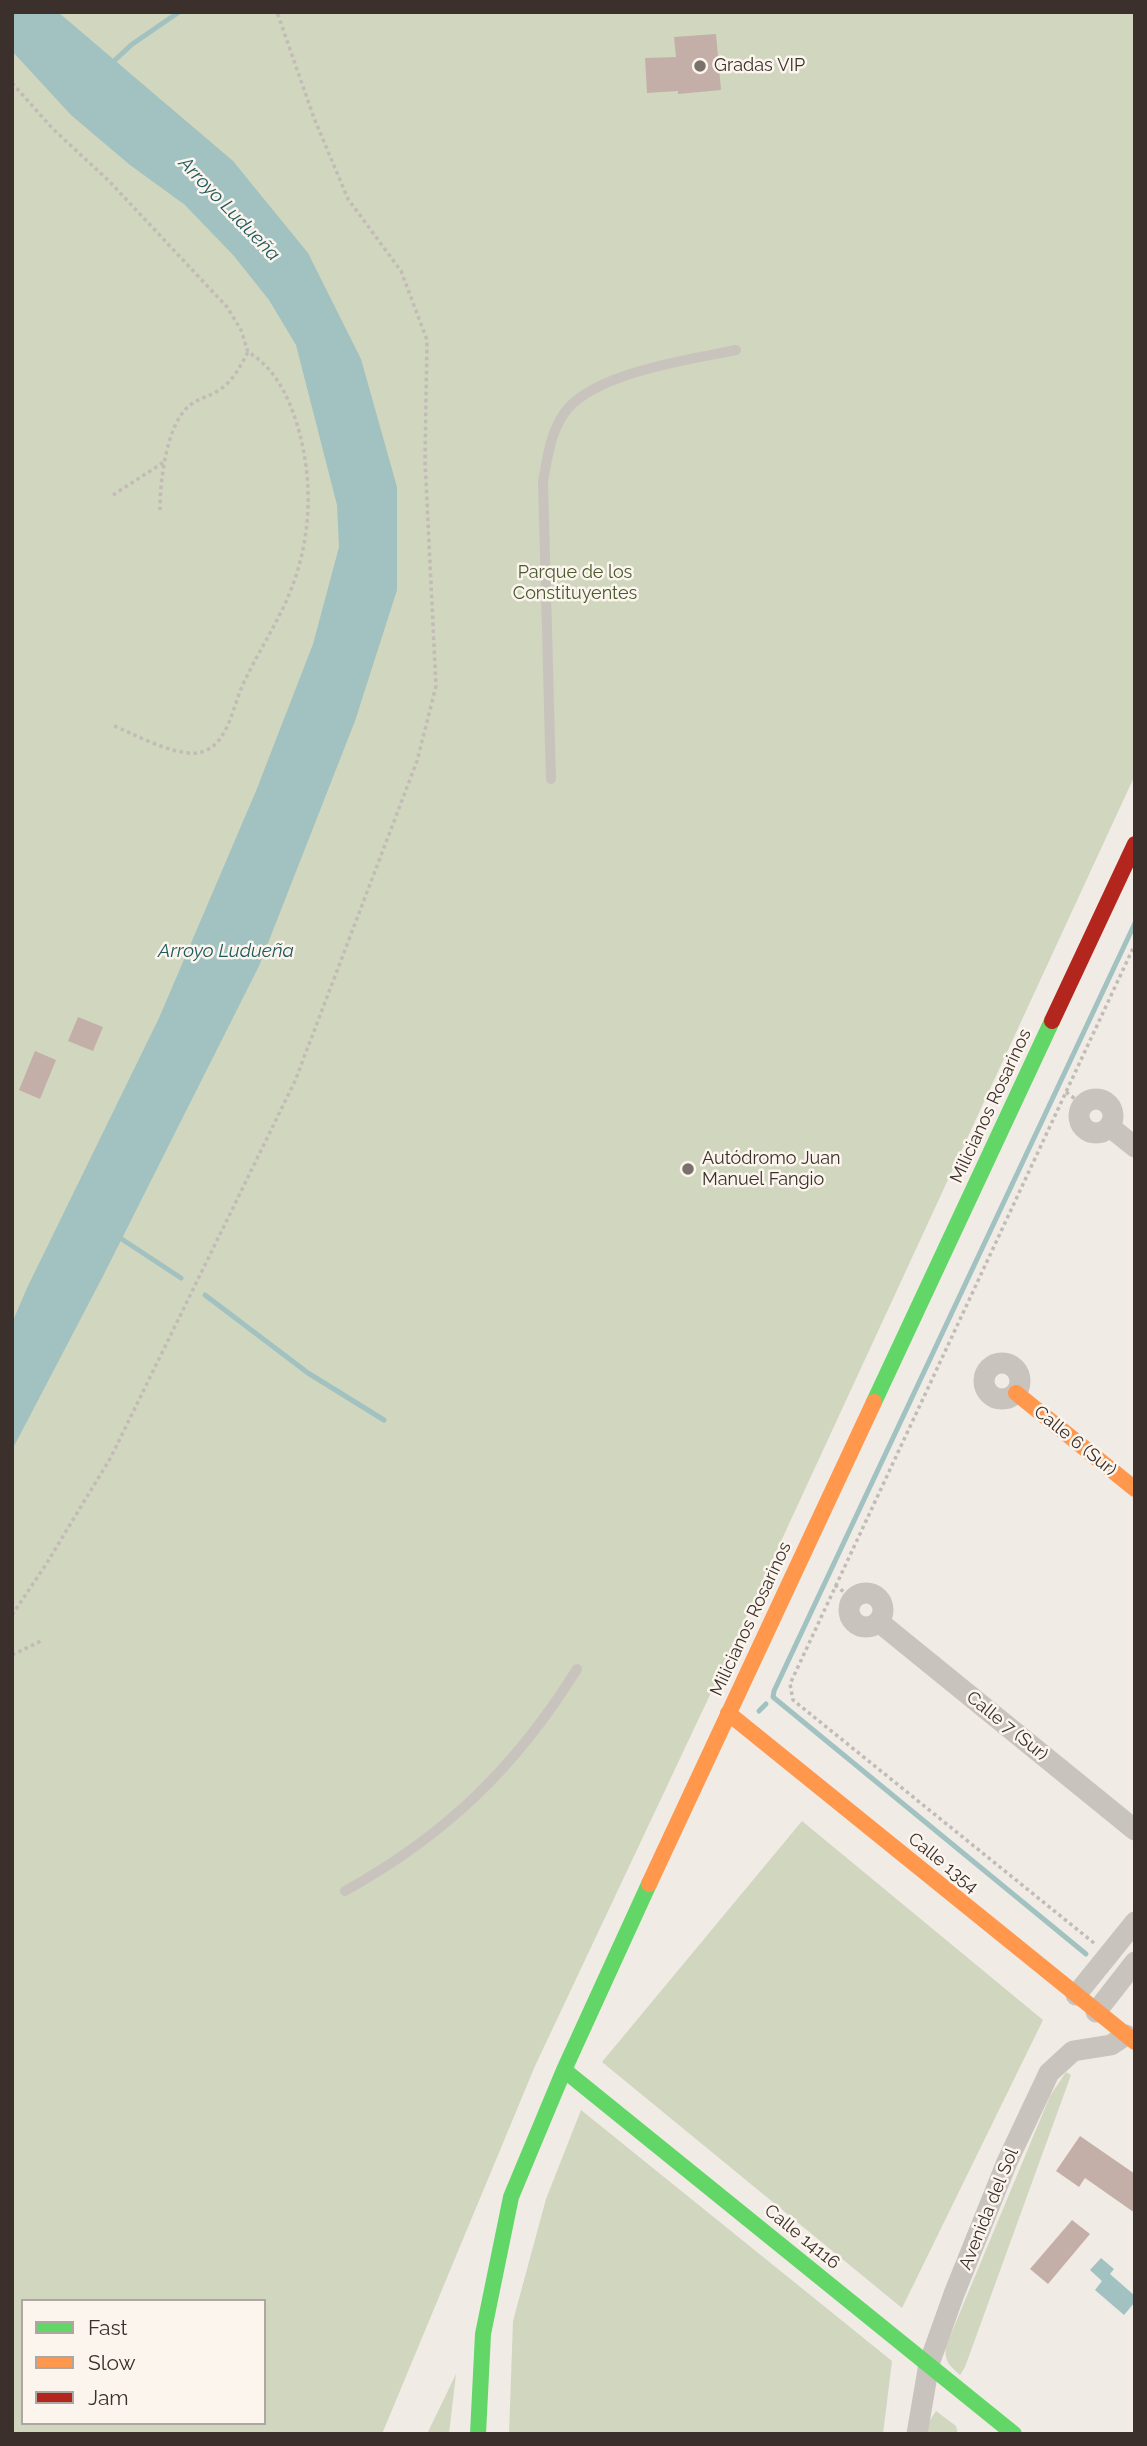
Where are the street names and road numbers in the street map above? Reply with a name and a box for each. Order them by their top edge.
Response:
street label: Milicianos Rosarinos [946,1026,1036,1186]
street label: Calle 6 (Sur) [1029,1401,1121,1481]
street label: Milicianos Rosarinos [706,1539,796,1699]
street label: Calle 7 (Sur) [962,1687,1052,1765]
street label: Calle 1354 [904,1828,982,1898]
street label: Avenida del Sol [955,2145,1023,2273]
street label: Calle 14116 [760,2200,844,2274]

